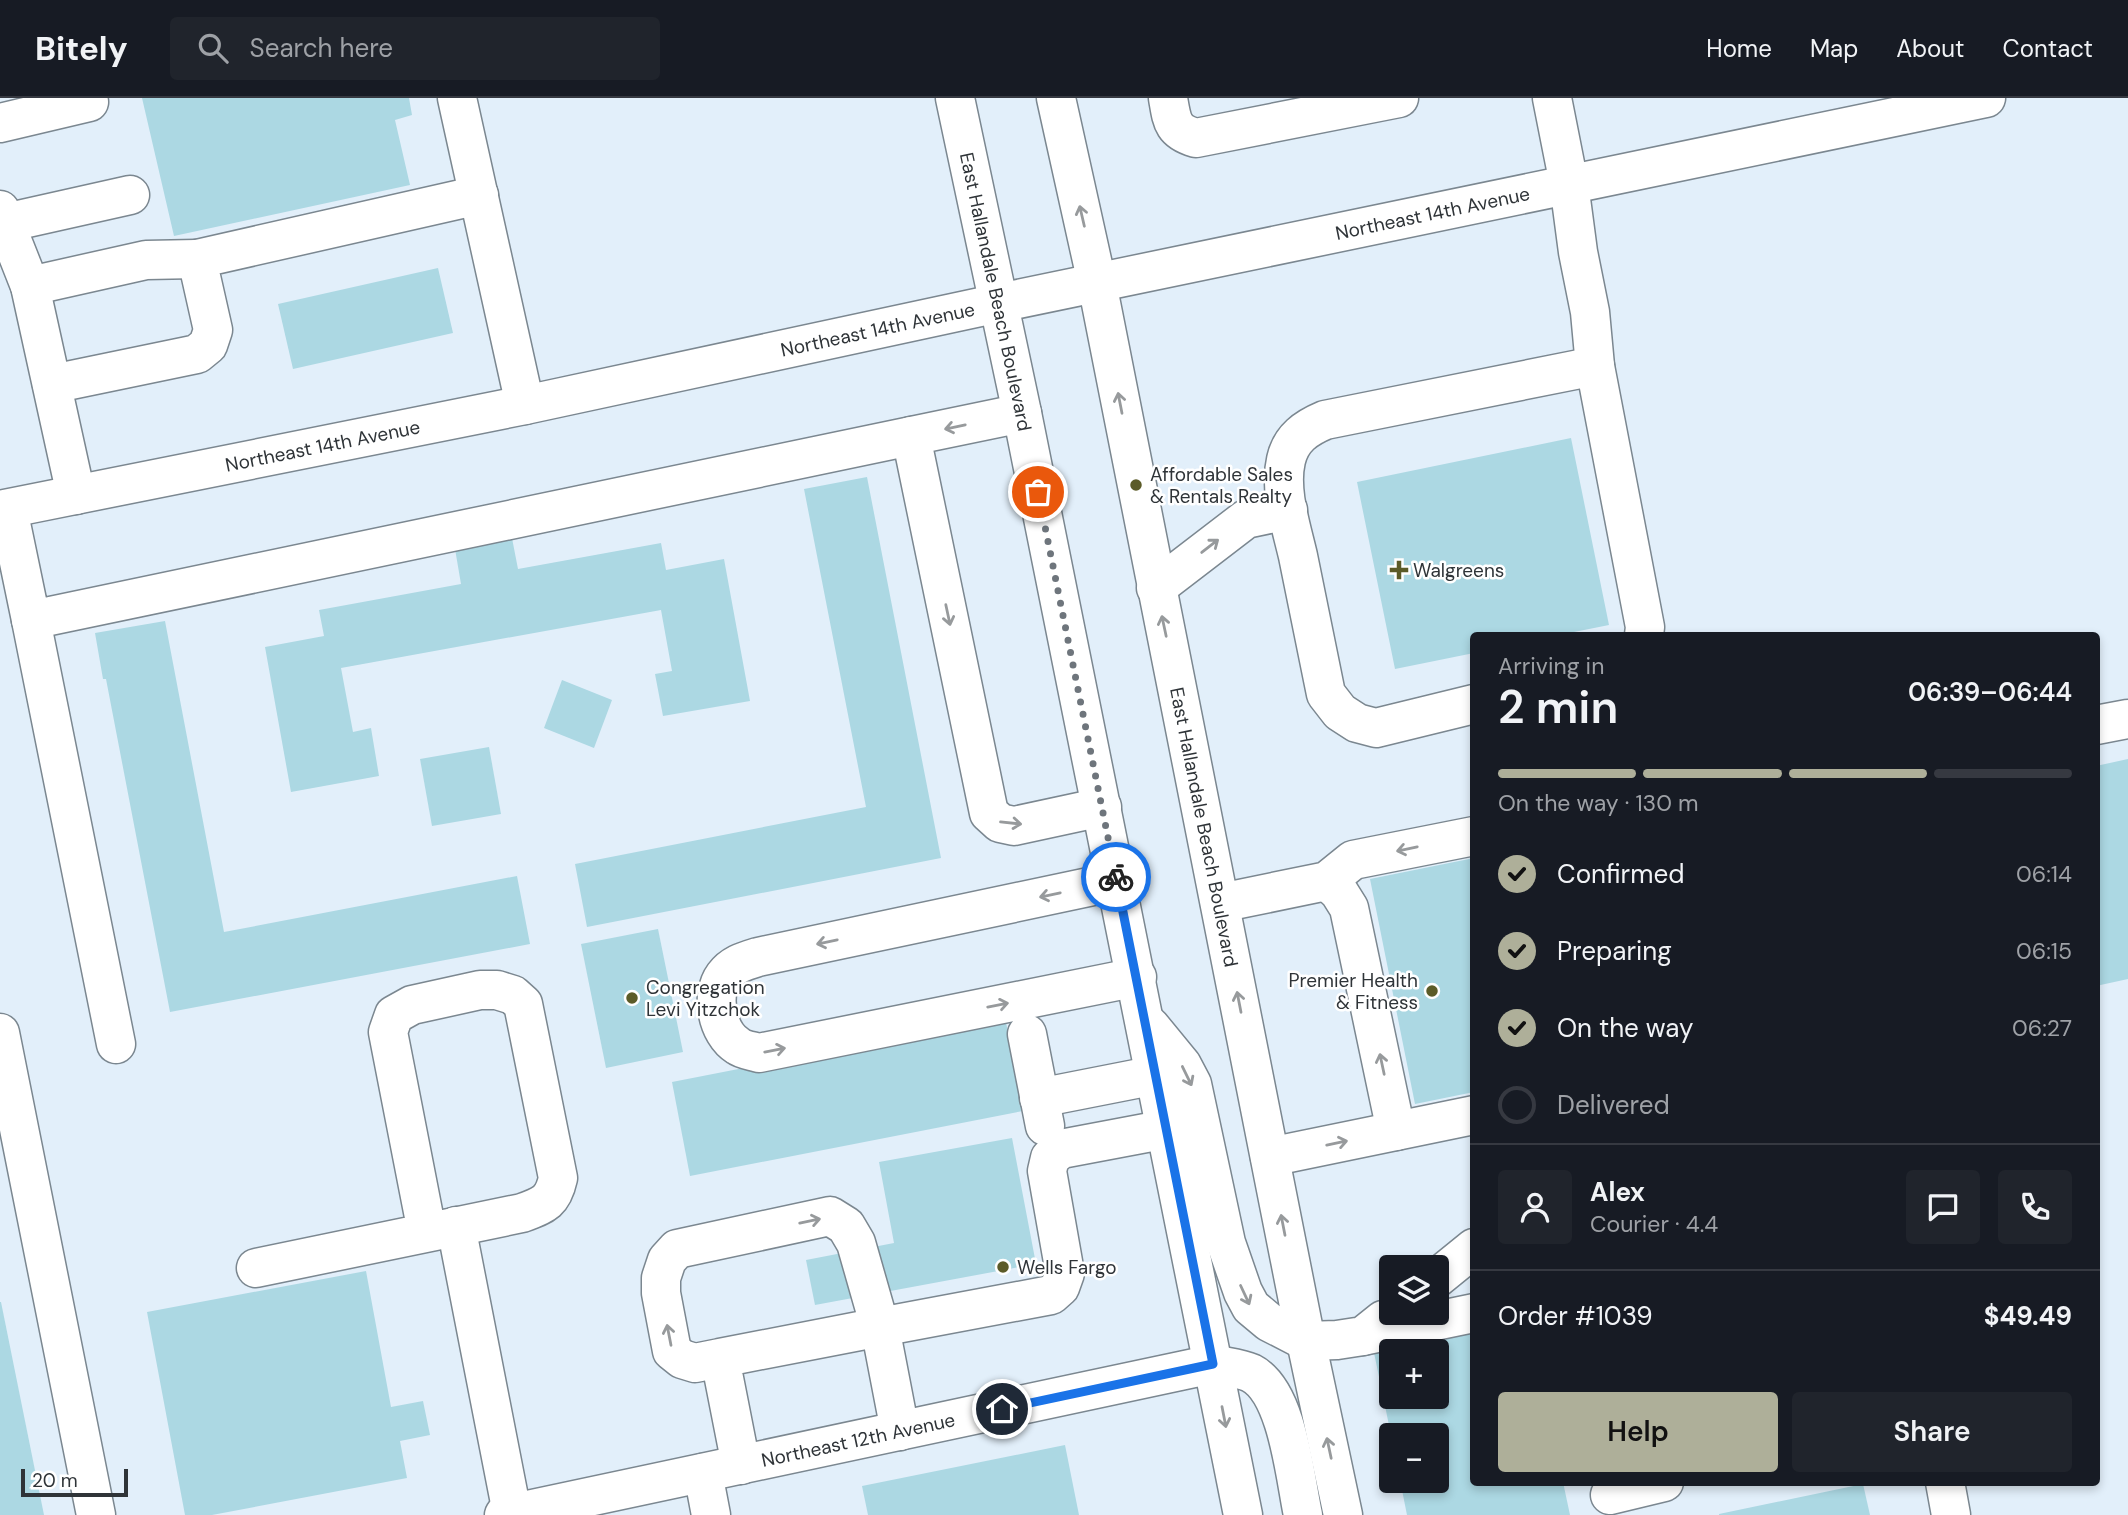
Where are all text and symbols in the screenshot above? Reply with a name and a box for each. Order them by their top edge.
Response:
search box [170,17,660,80]
text: Bitely [35,27,128,70]
icon: search [194,29,232,67]
text: Search here [250,31,393,65]
text: Home [1706,33,1772,64]
text: Map [1810,33,1858,64]
text: About [1896,33,1965,64]
text: Contact [2003,33,2093,64]
street label: East Hallandale Beach Boulevard [954,150,1037,433]
street label: Northeast 14th Avenue [1333,181,1532,246]
one-way arrow [1075,205,1089,228]
street label: Northeast 14th Avenue [778,297,977,363]
one-way arrow [1113,392,1126,415]
street label: Northeast 14th Avenue [223,414,422,478]
one-way arrow [944,420,967,434]
pin [1008,462,1068,522]
place label: Affordable Sales & Rentals Realty [1150,462,1293,509]
icon: bag [1019,473,1057,511]
marker: Affordable Sales & Rentals Realty [1128,477,1144,493]
one-way arrow [1200,539,1219,554]
place label: Walgreens [1413,558,1504,583]
marker: Walgreens [1391,562,1407,578]
one-way arrow [942,603,956,626]
one-way arrow [1156,615,1170,638]
text: Arriving in [1498,651,1604,681]
text: 06:39–06:44 [1908,675,2072,709]
text: 2 min [1498,677,1618,737]
street label: East Hallandale Beach Boulevard [1164,685,1244,969]
text: On the way · 130 m [1498,788,1699,818]
one-way arrow [999,816,1021,829]
courier [1081,842,1151,912]
one-way arrow [1396,843,1419,857]
icon: check [1498,855,1536,893]
text: Confirmed [1557,857,1684,891]
icon: bike [1097,858,1135,896]
text: 06:14 [2016,859,2072,889]
one-way arrow [1039,889,1062,903]
icon: check [1498,932,1536,970]
text: Preparing [1557,934,1672,968]
one-way arrow [816,936,839,950]
text: 06:15 [2016,936,2072,966]
place label: Premier Health & Fitness [1288,968,1418,1015]
place label: Congregation Levi Yitzchok [646,975,765,1022]
marker: Premier Health & Fitness [1424,983,1440,999]
marker: Congregation Levi Yitzchok [624,990,640,1006]
one-way arrow [1232,991,1246,1014]
one-way arrow [986,998,1009,1011]
icon: check [1498,1009,1536,1047]
text: On the way [1557,1011,1693,1045]
text: 06:27 [2012,1013,2072,1043]
one-way arrow [763,1042,786,1056]
one-way arrow [1374,1053,1388,1076]
one-way arrow [1181,1065,1194,1086]
text: Delivered [1557,1088,1670,1122]
one-way arrow [1325,1136,1348,1150]
button: person [1498,1170,1572,1244]
button: chat [1906,1170,1980,1244]
button: phone [1998,1170,2072,1244]
text: Alex [1590,1175,1645,1209]
text: Courier · 4.4 [1590,1209,1718,1239]
one-way arrow [798,1213,821,1227]
one-way arrow [1276,1214,1290,1237]
place label: Wells Fargo [1017,1255,1116,1280]
map controls [1379,1255,1449,1493]
button: layers [1379,1255,1449,1325]
marker: Wells Fargo [995,1259,1011,1275]
one-way arrow [1239,1284,1252,1305]
text: Order #1039 [1498,1299,1653,1333]
text: $49.49 [1984,1299,2072,1333]
one-way arrow [662,1324,676,1347]
button: + [1379,1339,1449,1409]
pin [972,1379,1032,1439]
icon: home [983,1390,1021,1428]
button: Help [1498,1392,1778,1472]
button: Share [1792,1392,2072,1472]
one-way arrow [1217,1405,1231,1428]
street label: Northeast 12th Avenue [759,1407,957,1473]
button: − [1379,1423,1449,1493]
one-way arrow [1321,1437,1335,1460]
scale bar [21,1466,128,1498]
text: 20 m [32,1468,78,1493]

